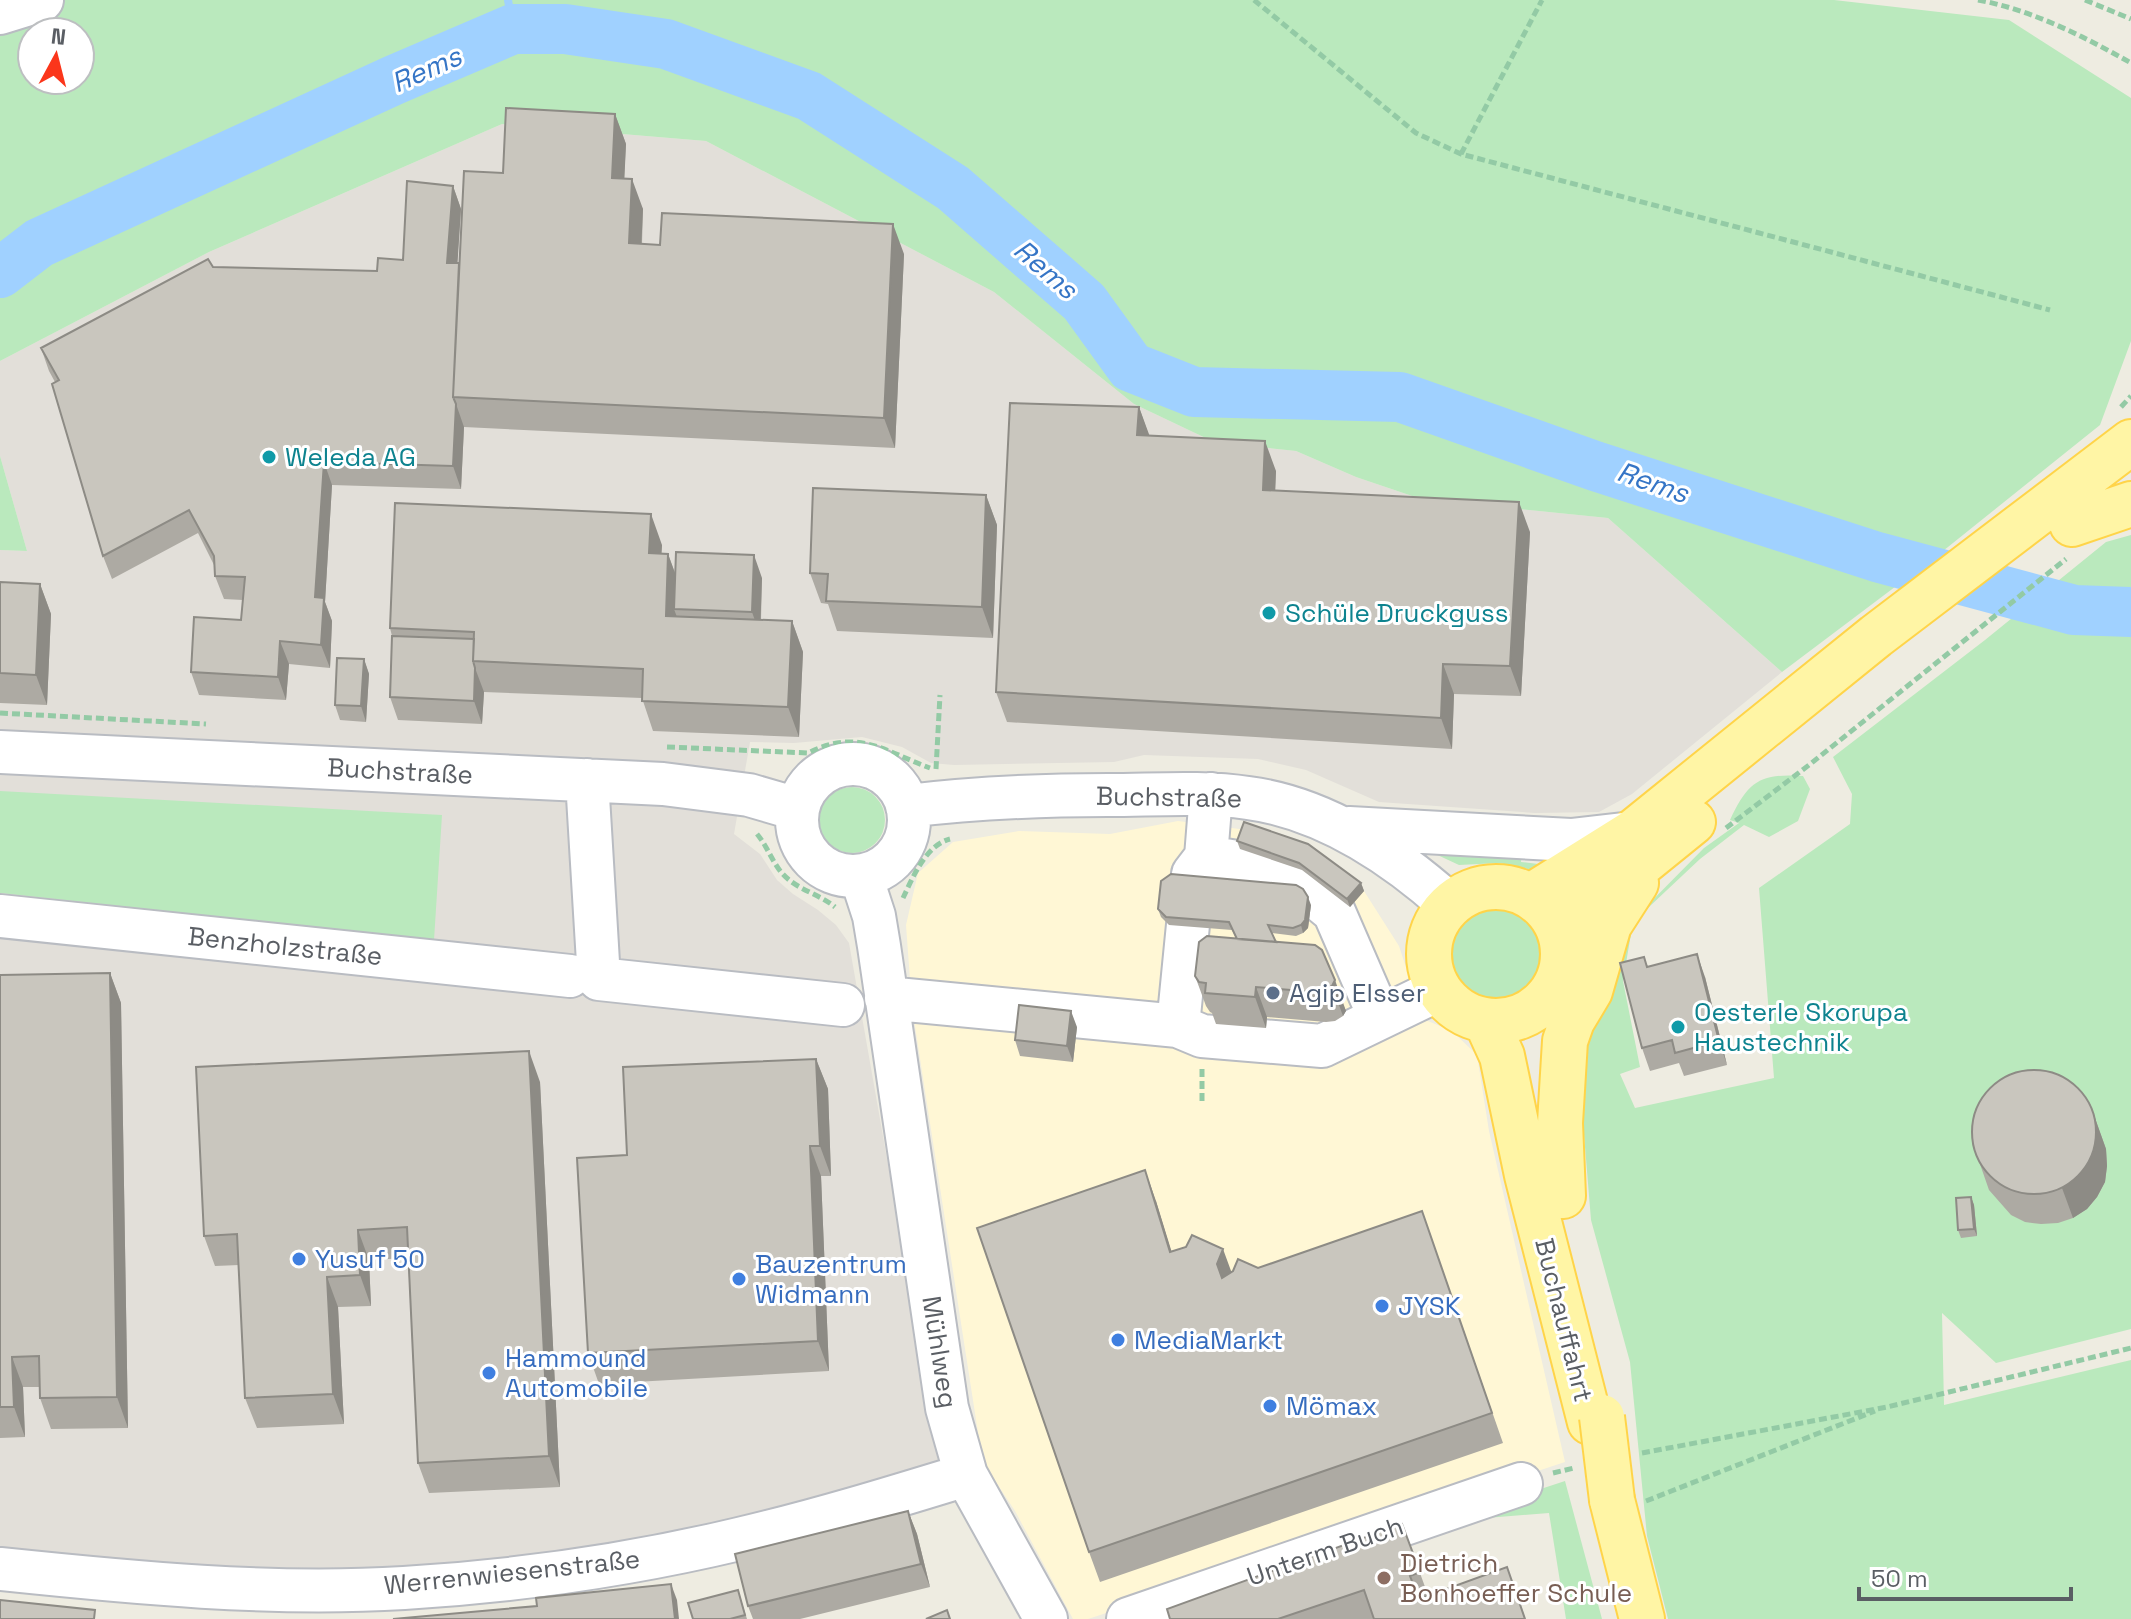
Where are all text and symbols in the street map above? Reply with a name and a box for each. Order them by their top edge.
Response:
north arrow [16,16,96,96]
text: N [49,21,67,51]
water label: Rems [385,37,468,100]
water label: Rems [1007,231,1086,307]
place label: Weleda AG [285,440,416,474]
marker: Weleda AG [260,448,278,466]
water label: Rems [1613,453,1695,511]
place label: Schüle Druckguss [1285,596,1508,630]
marker: Schüle Druckguss [1260,604,1278,622]
street label: Buchstraße [326,750,474,792]
street label: Buchstraße [1096,779,1242,815]
street label: Benzholzstraße [186,919,384,973]
place label: Agip Elsser [1289,976,1425,1010]
marker: Agip Elsser [1264,984,1282,1002]
place label: Oesterle Skorupa Haustechnik [1694,995,1908,1059]
marker: Oesterle Skorupa Haustechnik [1669,1018,1687,1036]
street label: Buchauffahrt [1527,1235,1601,1405]
place label: Yusuf 50 [315,1242,425,1276]
place label: Bauzentrum Widmann [755,1247,907,1311]
marker: Yusuf 50 [290,1250,308,1268]
marker: Bauzentrum Widmann [730,1270,748,1288]
place label: JYSK [1398,1289,1461,1323]
street label: Mühlweg [914,1293,966,1411]
marker: JYSK [1373,1297,1391,1315]
place label: MediaMarkt [1134,1323,1283,1357]
marker: MediaMarkt [1109,1331,1127,1349]
place label: Hammound Automobile [505,1341,648,1405]
marker: Hammound Automobile [480,1364,498,1382]
place label: Mömax [1286,1389,1377,1423]
marker: Mömax [1261,1397,1279,1415]
street label: Unterm Buch [1242,1508,1408,1594]
street label: Werrenwiesenstraße [382,1542,642,1602]
place label: Dietrich Bonhoeffer Schule [1400,1546,1632,1610]
scale bar [1859,1551,2071,1601]
text: 50 m [1871,1563,1928,1594]
marker: Dietrich Bonhoeffer Schule [1375,1569,1393,1587]

